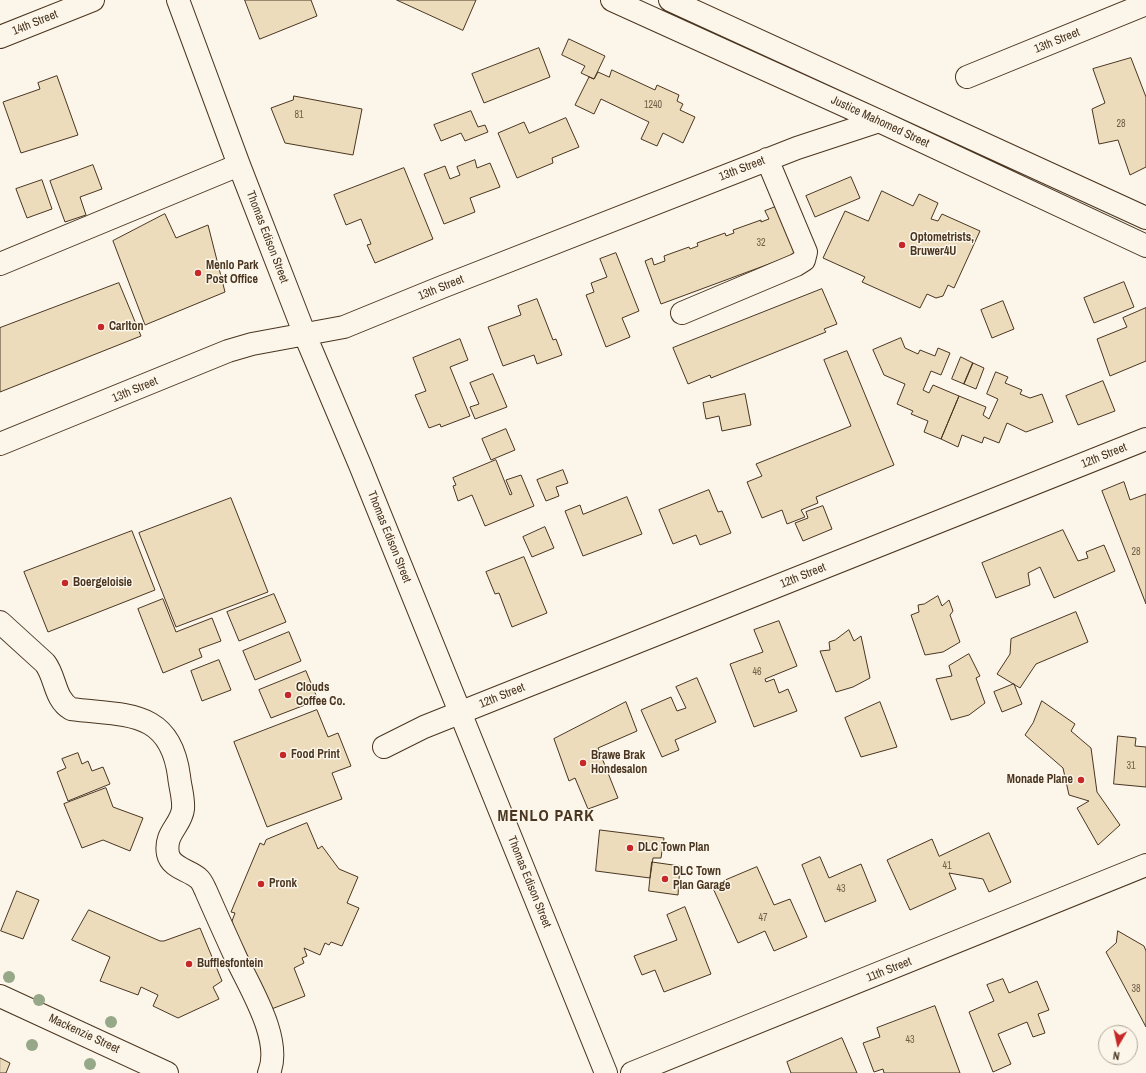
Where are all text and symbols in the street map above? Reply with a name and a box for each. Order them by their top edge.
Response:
street label: 14th Street [10,7,60,39]
street label: 13th Street [1032,25,1082,57]
street label: Justice Mahomed Street [829,93,931,151]
house number: 1240 [644,99,662,111]
house number: 81 [294,109,304,121]
house number: 28 [1116,118,1126,130]
street label: 13th Street [717,154,767,184]
street label: Thomas Edison Street [243,189,291,285]
place label: Optometrists, Bruwer4U [910,231,974,259]
house number: 32 [756,237,766,249]
marker: Optometrists, Bruwer4U [897,240,907,250]
place label: Menlo Park Post Office [206,259,258,287]
marker: Menlo Park Post Office [193,268,203,278]
street label: 13th Street [416,272,466,304]
place label: Carlton [109,320,143,334]
marker: Carlton [96,322,106,332]
street label: 13th Street [110,374,160,406]
street label: 12th Street [1079,440,1129,472]
street label: Thomas Edison Street [364,489,414,585]
house number: 28 [1131,546,1141,558]
street label: 12th Street [778,560,828,592]
place label: Boergeloisie [73,576,132,590]
marker: Boergeloisie [60,578,70,588]
house number: 46 [752,666,762,678]
street label: 12th Street [477,680,527,712]
place label: Clouds Coffee Co. [296,681,345,709]
marker: Clouds Coffee Co. [283,690,293,700]
place label: Food Print [291,748,340,762]
place label: Brawe Brak Hondesalon [591,749,647,777]
marker: Food Print [278,750,288,760]
marker: Brawe Brak Hondesalon [578,758,588,768]
house number: 31 [1126,760,1136,772]
place label: Monade Plane [1007,773,1073,787]
marker: Monade Plane [1076,775,1086,785]
district label: MENLO PARK [497,807,595,827]
street label: Thomas Edison Street [504,834,554,930]
place label: DLC Town Plan [638,841,709,855]
marker: DLC Town Plan [625,843,635,853]
house number: 41 [942,860,952,872]
place label: DLC Town Plan Garage [673,865,730,893]
marker: DLC Town Plan Garage [660,874,670,884]
place label: Pronk [269,877,297,891]
marker: Pronk [256,879,266,889]
house number: 43 [836,883,846,895]
house number: 47 [758,912,768,924]
street label: 11th Street [864,954,914,986]
place label: Bufflesfontein [197,957,263,971]
marker: Bufflesfontein [184,959,194,969]
house number: 38 [1131,983,1141,995]
street label: Mackenzie Street [46,1011,122,1057]
north arrow [1098,1025,1138,1065]
house number: 43 [905,1034,915,1046]
text: N [1112,1048,1121,1063]

